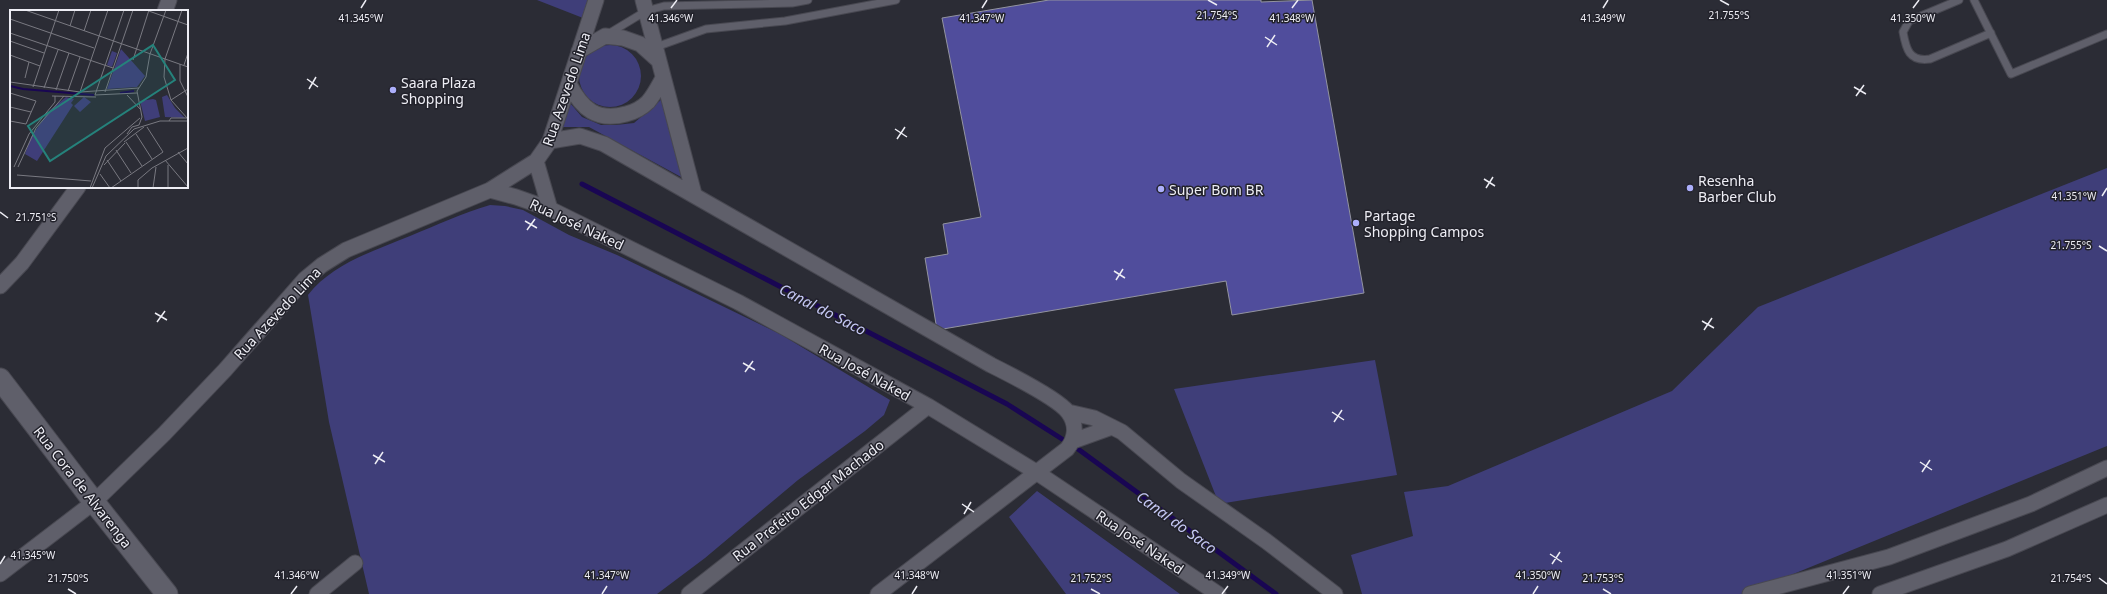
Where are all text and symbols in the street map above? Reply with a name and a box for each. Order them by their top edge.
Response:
text: 21.754°S [1196,8,1238,22]
text: 21.755°S [1708,8,1750,22]
inset map [10,10,188,188]
text: 41.345°W [339,11,384,25]
text: 41.346°W [649,11,694,25]
text: 41.347°W [960,11,1005,25]
text: 41.348°W [1270,11,1315,25]
text: 41.349°W [1581,11,1626,25]
text: 41.350°W [1891,11,1936,25]
street label: Rua Azevedo Lima [538,29,594,149]
place label: Saara Plaza Shopping [401,73,476,108]
marker: Saara Plaza Shopping [388,85,398,95]
place label: Resenha Barber Club [1698,171,1776,206]
place label: Super Bom BR [1169,180,1264,199]
marker: Resenha Barber Club [1685,183,1695,193]
marker: Super Bom BR [1156,184,1166,194]
text: 41.351°W [2052,189,2097,203]
street label: Rua José Naked [527,194,627,254]
place label: Partage Shopping Campos [1364,206,1484,241]
text: 21.751°S [15,210,57,224]
marker: Partage Shopping Campos [1351,218,1361,228]
text: 21.755°S [2050,238,2092,252]
street label: Rua Azevedo Lima [229,263,325,363]
water label: Canal do Saco [776,279,870,339]
street label: Rua José Naked [816,339,914,405]
street label: Rua Cora de Alvarenga [30,422,136,552]
street label: Rua Prefeito Edgar Machado [728,435,888,565]
water label: Canal do Saco [1133,486,1221,558]
street label: Rua José Naked [1092,506,1188,578]
text: 41.345°W [11,548,56,562]
text: 41.346°W [275,568,320,582]
text: 41.347°W [585,568,630,582]
text: 41.348°W [895,568,940,582]
text: 41.349°W [1206,568,1251,582]
text: 41.350°W [1516,568,1561,582]
text: 41.351°W [1827,568,1872,582]
text: 21.750°S [47,571,89,585]
text: 21.752°S [1070,571,1112,585]
text: 21.753°S [1582,571,1624,585]
text: 21.754°S [2050,571,2092,585]

